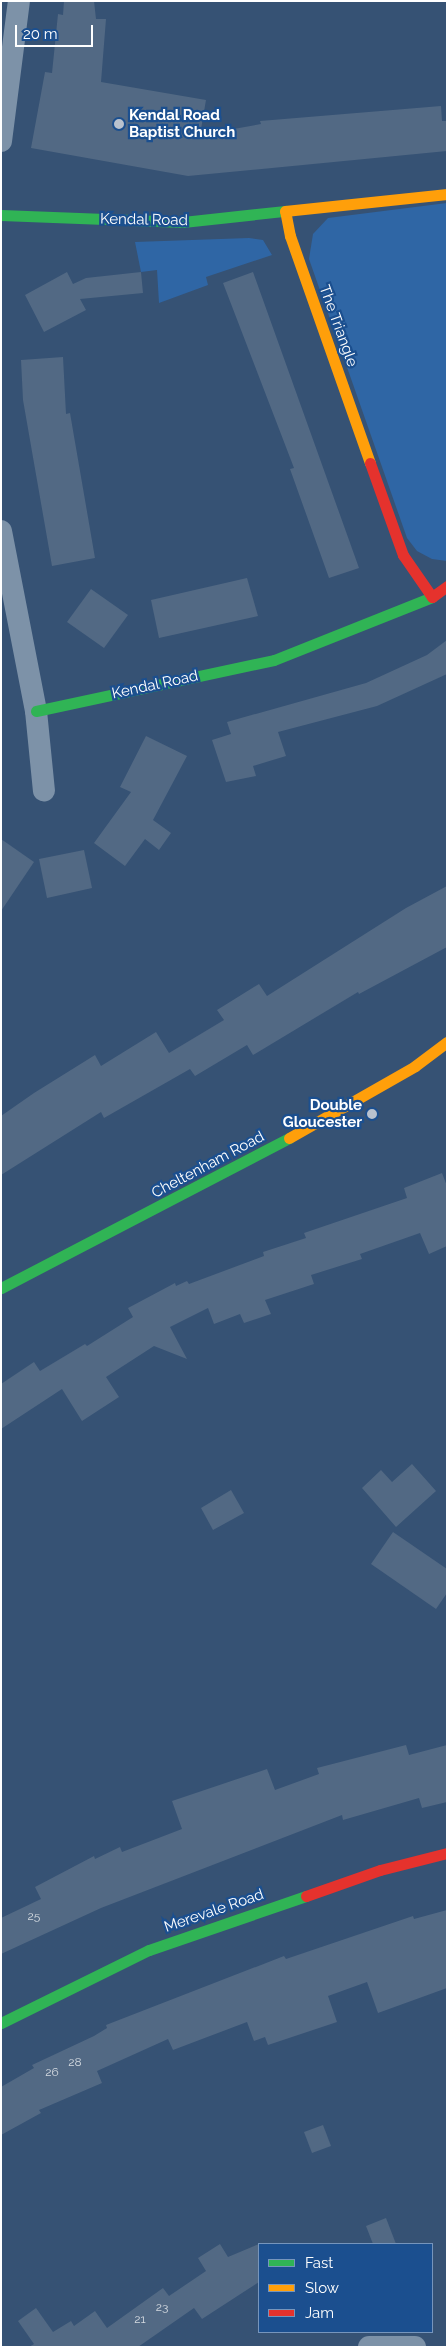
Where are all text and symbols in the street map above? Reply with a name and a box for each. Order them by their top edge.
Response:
scale bar [18,15,95,47]
text: 20 m [23,25,58,43]
place label: Kendal Road Baptist Church [129,106,235,141]
marker: Kendal Road Baptist Church [113,118,125,130]
street label: Kendal Road [100,210,188,230]
street label: The Triangle [315,283,361,369]
street label: Kendal Road [110,667,200,703]
place label: Double Gloucester [283,1096,362,1131]
marker: Double Gloucester [366,1108,378,1120]
street label: Cheltenham Road [149,1128,267,1202]
street label: Merevale Road [162,1886,266,1936]
house number: 25 [28,1910,40,1924]
house number: 28 [68,2056,82,2070]
house number: 26 [45,2066,59,2080]
legend [258,2243,433,2333]
text: Fast [305,2254,333,2272]
text: Slow [305,2279,339,2297]
house number: 23 [156,2301,168,2315]
text: Jam [305,2304,334,2322]
house number: 21 [134,2313,146,2327]

